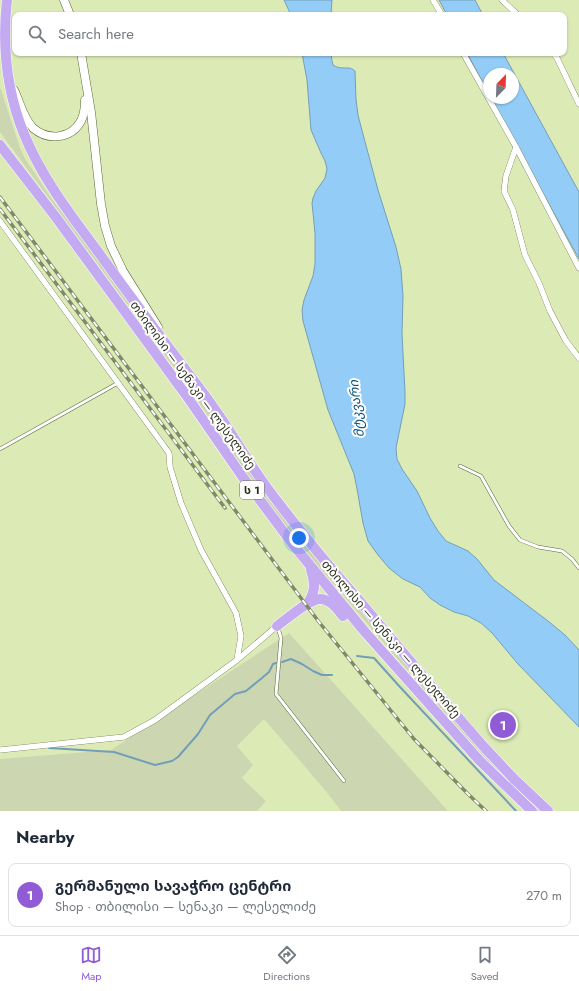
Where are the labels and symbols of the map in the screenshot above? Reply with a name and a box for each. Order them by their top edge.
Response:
north arrow [483,68,519,104]
street label: თბილისი — სენაკი — ლესელიძე [126,297,260,473]
water label: მტკვარი [344,379,369,438]
road number: ს 1 [240,481,264,499]
your location [289,528,309,548]
street label: თბილისი — სენაკი — ლესელიძე [317,556,465,722]
pin: 1 [490,710,516,740]

